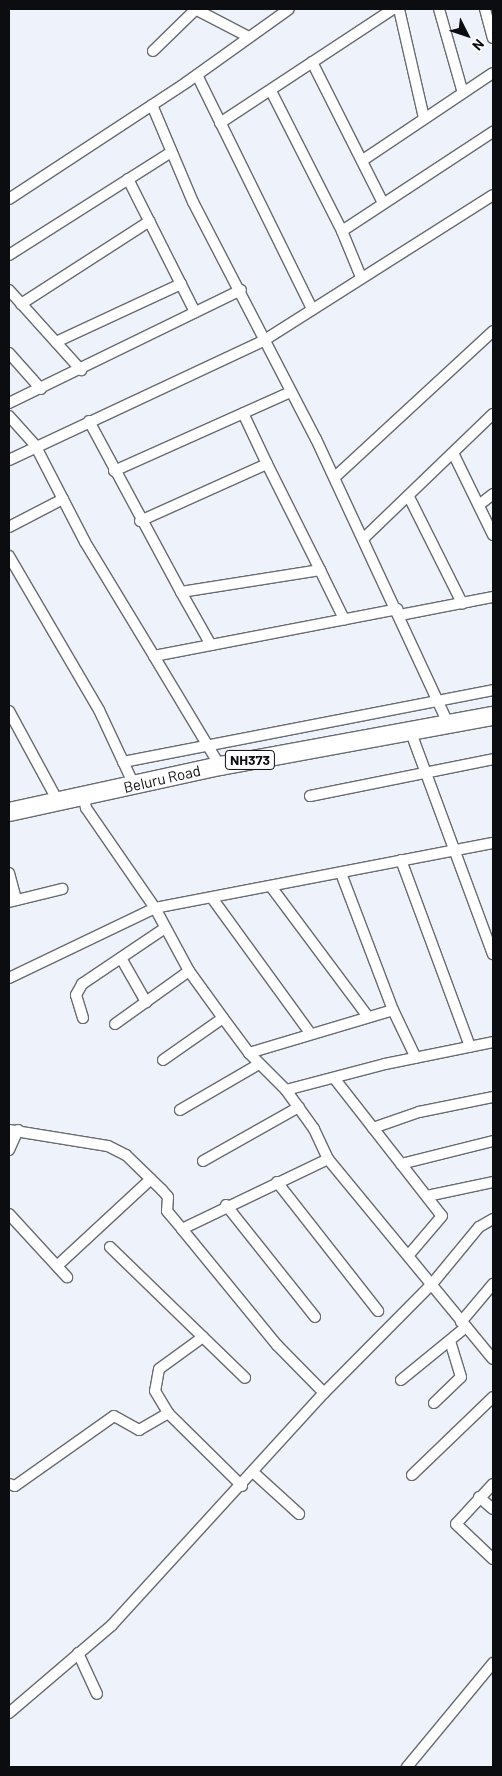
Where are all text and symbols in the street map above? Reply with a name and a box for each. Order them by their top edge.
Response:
north arrow [442,10,492,60]
text: N [469,36,488,54]
road number: NH373 [224,748,276,772]
street label: Beluru Road [122,761,202,797]

